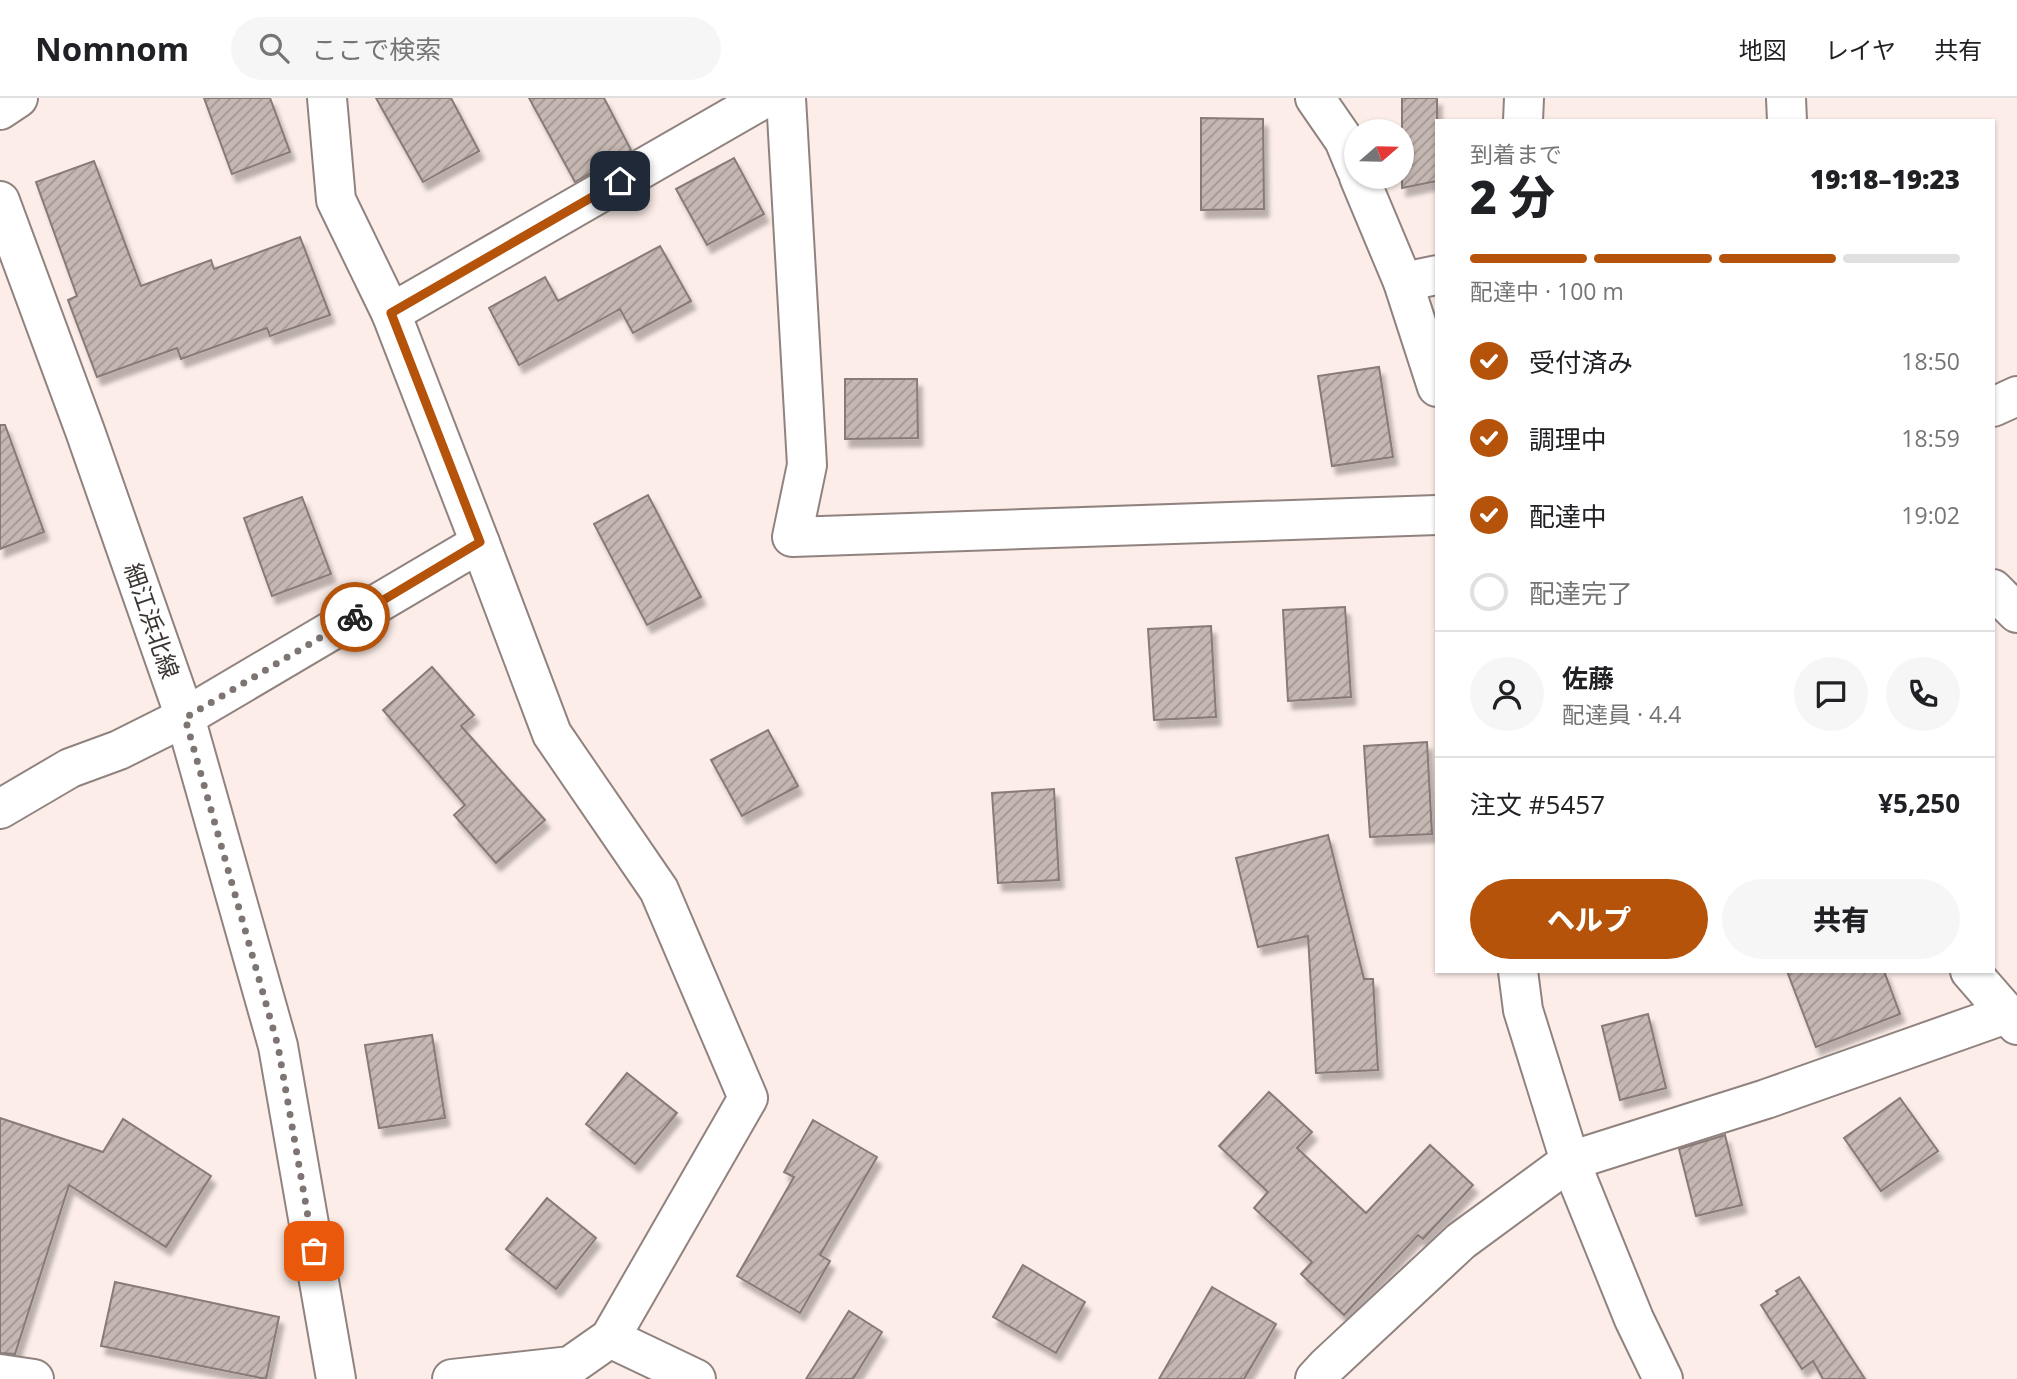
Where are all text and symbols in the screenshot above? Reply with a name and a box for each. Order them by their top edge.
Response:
search box [231,17,721,80]
text: Nomnom [35,26,189,71]
icon: search [255,29,293,67]
text: ここで検索 [311,31,441,67]
text: 地図 [1739,33,1787,66]
text: レイヤ [1825,33,1896,66]
text: 共有 [1934,33,1982,66]
north arrow [1344,119,1414,189]
map controls [1344,119,1414,189]
text: 到着まで [1470,138,1562,170]
pin [590,151,650,211]
text: 19:18–19:23 [1810,161,1960,197]
icon: home [601,162,639,200]
text: 2 分 [1470,165,1555,227]
text: 配達中 · 100 m [1470,275,1624,307]
icon: check [1470,342,1508,380]
text: 受付済み [1529,344,1633,380]
text: 18:50 [1901,345,1960,377]
icon: check [1470,419,1508,457]
text: 調理中 [1529,421,1607,457]
text: 18:59 [1901,422,1960,454]
icon: check [1470,496,1508,534]
text: 配達中 [1529,498,1607,534]
text: 19:02 [1901,499,1960,531]
street label: 細江浜北線 [117,558,188,683]
text: 配達完了 [1529,575,1633,611]
courier [320,582,390,652]
icon: bike [336,598,374,636]
button: person [1470,657,1544,731]
button: chat [1794,657,1868,731]
button: phone [1886,657,1960,731]
text: 佐藤 [1562,660,1614,696]
text: 配達員 · 4.4 [1562,698,1681,730]
text: ¥5,250 [1878,785,1960,821]
text: 注文 #5457 [1470,786,1605,822]
button: ヘルプ [1470,879,1708,959]
button: 共有 [1722,879,1960,959]
pin [284,1221,344,1281]
icon: bag [295,1232,333,1270]

